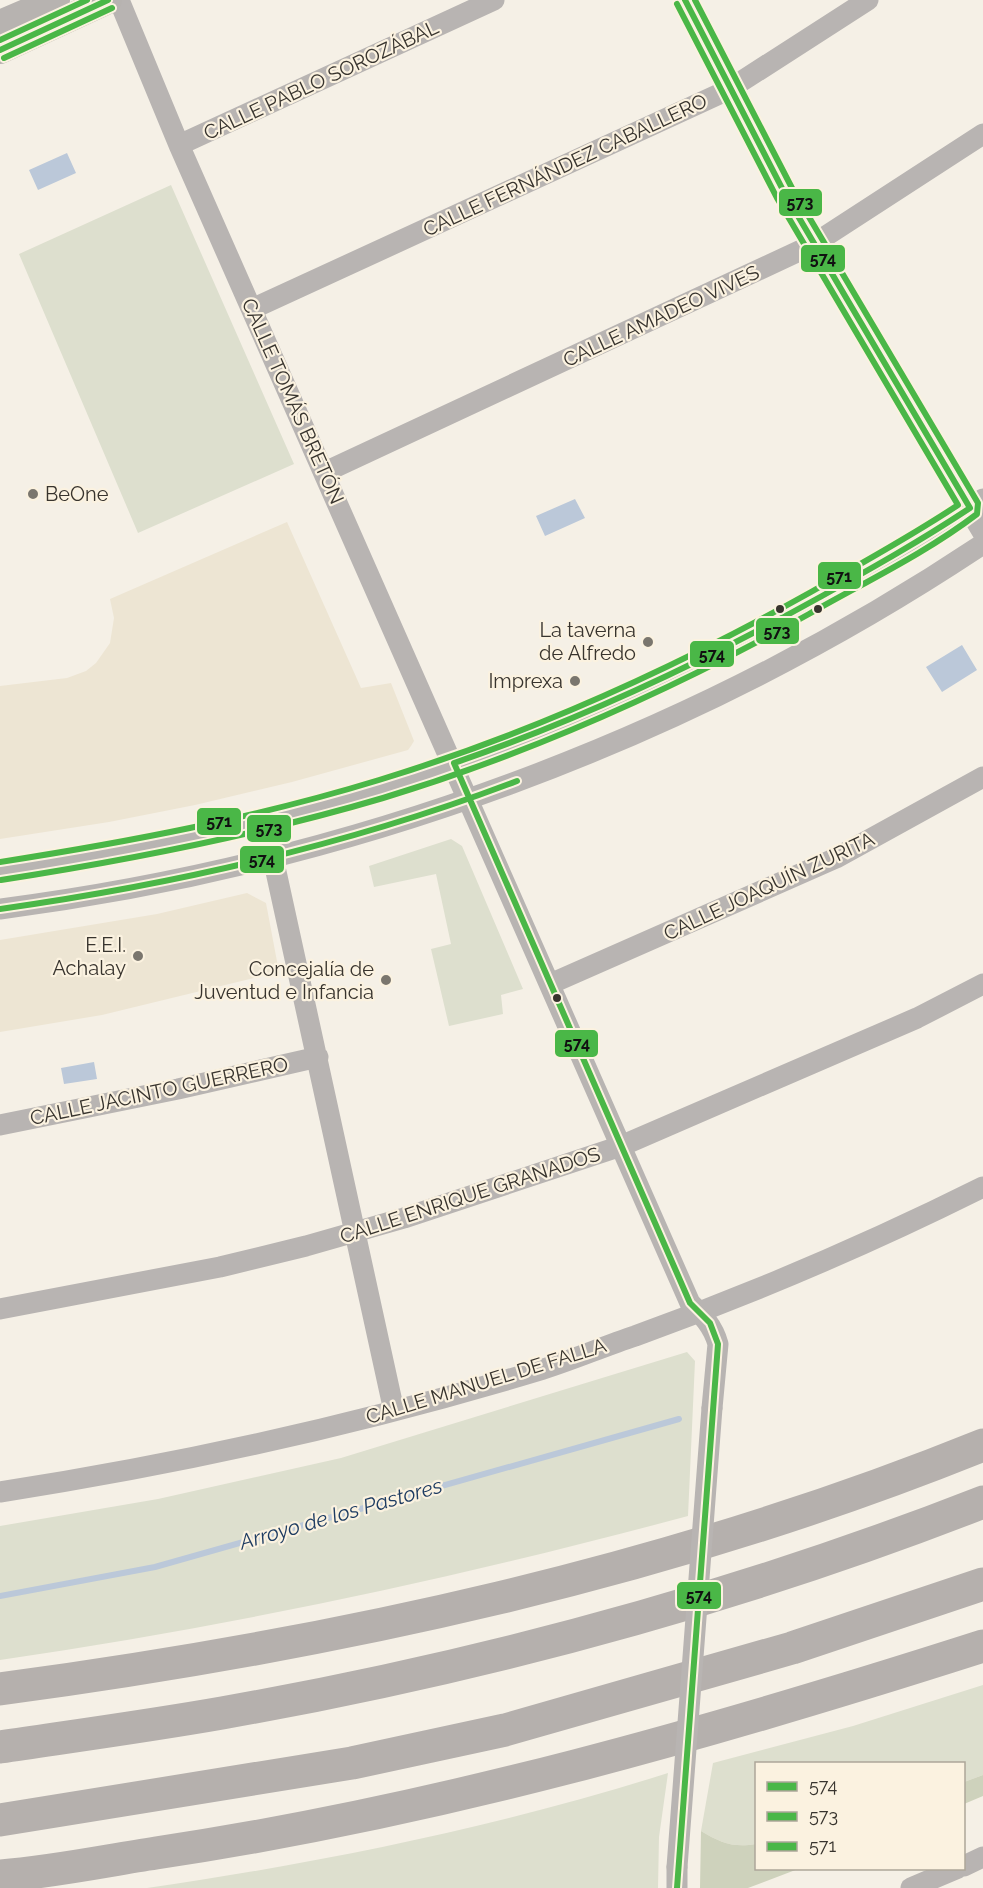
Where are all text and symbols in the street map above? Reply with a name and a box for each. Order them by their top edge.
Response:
street label: CALLE PABLO SOROZÁBAL [200,15,443,145]
street label: CALLE FERNÁNDEZ CABALLERO [419,89,711,241]
line badge: 573 [778,188,823,217]
text: 573 [787,193,813,212]
line badge: 574 [800,244,846,273]
text: 574 [810,249,836,268]
street label: CALLE AMADEO VIVES [559,260,763,372]
street label: CALLE TOMÁS BRETÓN [237,294,349,508]
place label: BeOne [45,482,109,506]
marker: BeOne [26,487,40,501]
line badge: 571 [817,561,862,590]
text: 571 [826,567,852,586]
unlabelled marker [774,603,786,615]
unlabelled marker [812,603,824,615]
line badge: 573 [755,617,800,645]
place label: La taverna de Alfredo [539,618,636,665]
text: 573 [764,622,790,641]
marker: La taverna de Alfredo [641,635,655,649]
line badge: 574 [689,640,735,668]
text: 574 [699,645,725,664]
place label: Imprexa [488,669,563,693]
marker: Imprexa [568,674,582,688]
line badge: 571 [196,807,242,836]
text: 571 [206,812,232,831]
line badge: 573 [246,814,292,843]
text: 573 [256,819,282,838]
street label: CALLE JOAQUÍN ZURITA [660,826,879,945]
line badge: 574 [239,845,285,874]
text: 574 [249,850,275,869]
place label: E.E.I. Achalay [52,933,126,980]
marker: E.E.I. Achalay [131,949,145,963]
place label: Concejalía de Juventud e Infancia [194,957,374,1004]
marker: Concejalía de Juventud e Infancia [379,973,393,987]
unlabelled marker [551,992,563,1004]
line badge: 574 [554,1029,599,1058]
text: 574 [564,1034,590,1053]
street label: CALLE JACINTO GUERRERO [28,1052,290,1130]
street label: CALLE ENRIQUE GRANADOS [337,1142,603,1248]
street label: CALLE MANUEL DE FALLA [363,1333,610,1429]
water label: Arroyo de los Pastores [236,1473,445,1555]
line badge: 574 [676,1581,722,1610]
text: 574 [686,1586,712,1605]
legend [755,1762,965,1870]
text: 574 [809,1775,837,1796]
text: 573 [809,1805,838,1826]
text: 571 [809,1835,836,1856]

